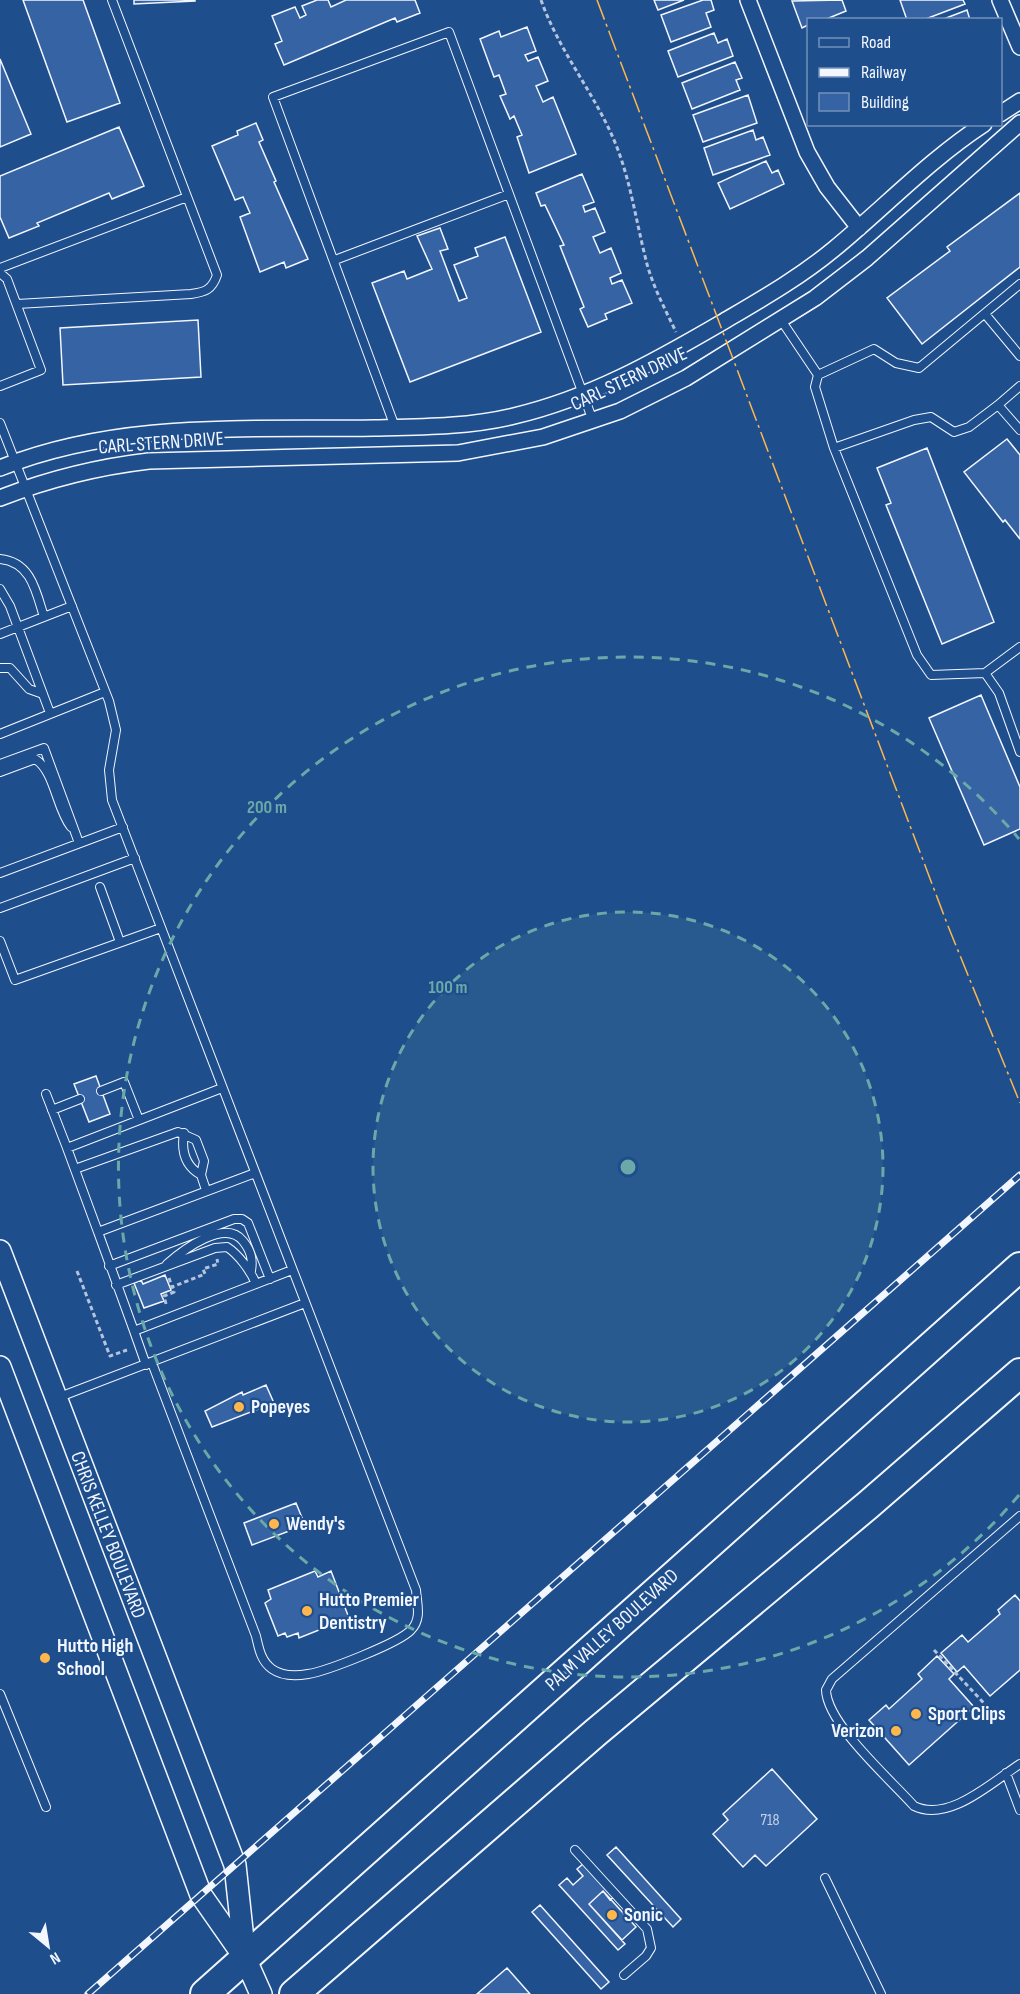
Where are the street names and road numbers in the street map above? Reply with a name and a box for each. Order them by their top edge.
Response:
street label: CARL STERN DRIVE [567,342,691,416]
street label: CARL STERN DRIVE [97,427,225,459]
street label: CHRIS KELLEY BOULEVARD [65,1448,151,1622]
street label: PALM VALLEY BOULEVARD [540,1564,684,1696]

